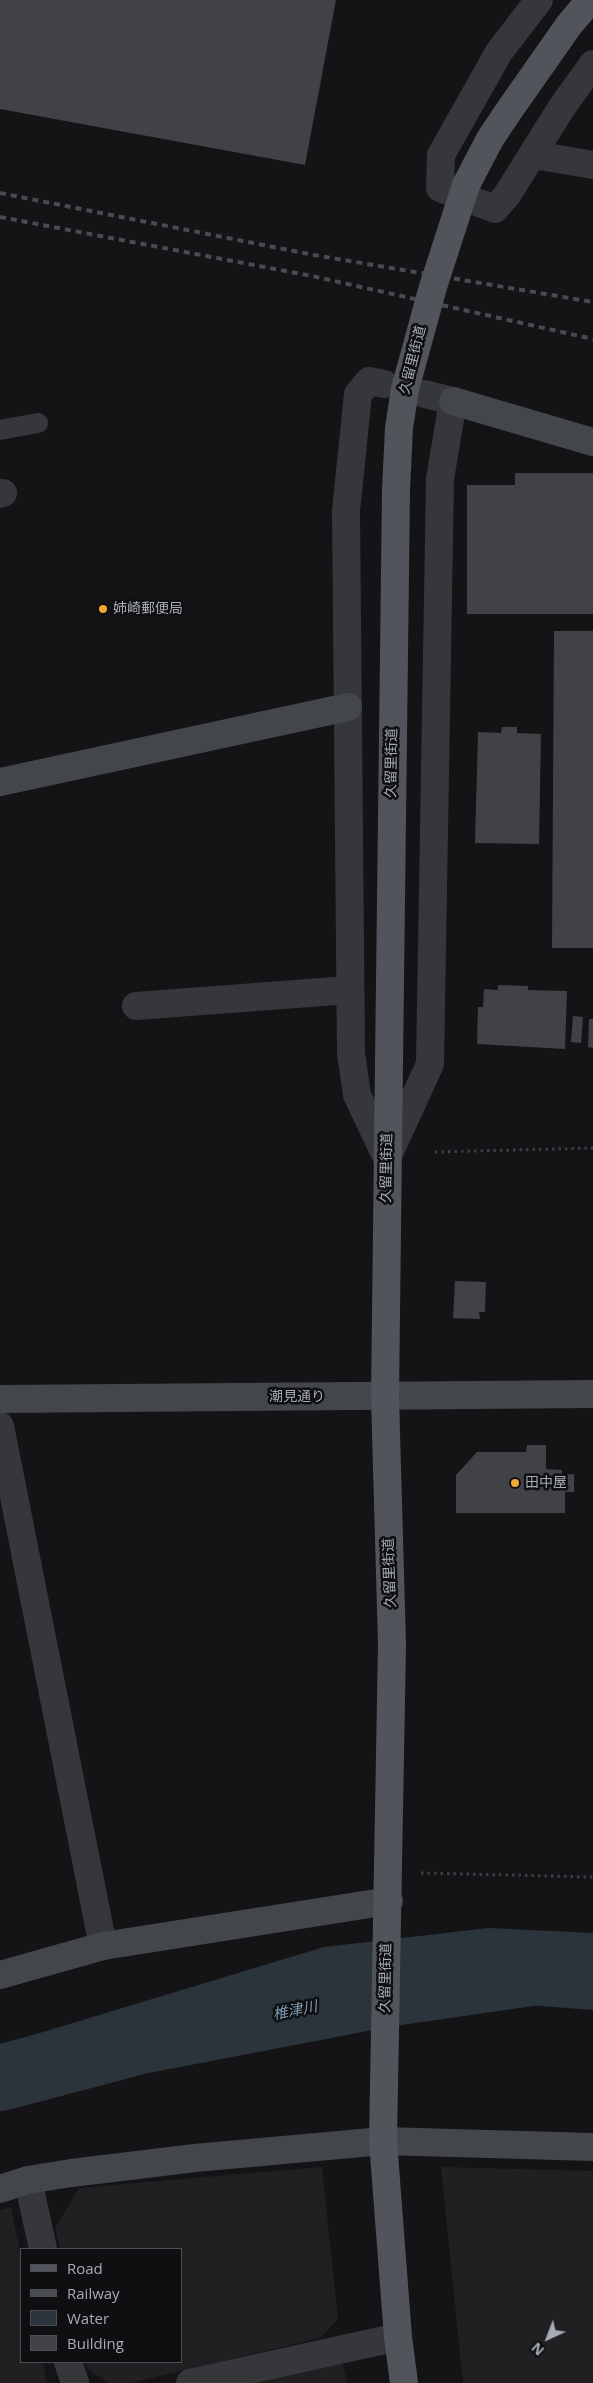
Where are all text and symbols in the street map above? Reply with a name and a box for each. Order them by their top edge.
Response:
street label: 久留里街道 [396,324,430,396]
place label: 姉崎郵便局 [113,601,183,617]
marker: 姉崎郵便局 [97,603,109,615]
street label: 久留里街道 [383,728,401,798]
street label: 久留里街道 [378,1133,396,1203]
street label: 潮見通り [269,1389,325,1405]
place label: 田中屋 [525,1475,567,1491]
marker: 田中屋 [509,1477,521,1489]
street label: 久留里街道 [380,1538,400,1608]
street label: 久留里街道 [377,1943,395,2013]
water label: 椎津川 [271,1998,319,2024]
legend [20,2248,182,2363]
text: Road [67,2258,103,2278]
text: Railway [67,2283,120,2303]
text: Water [67,2308,109,2328]
north arrow [523,2313,573,2363]
text: Building [67,2333,124,2353]
text: N [527,2339,548,2360]

